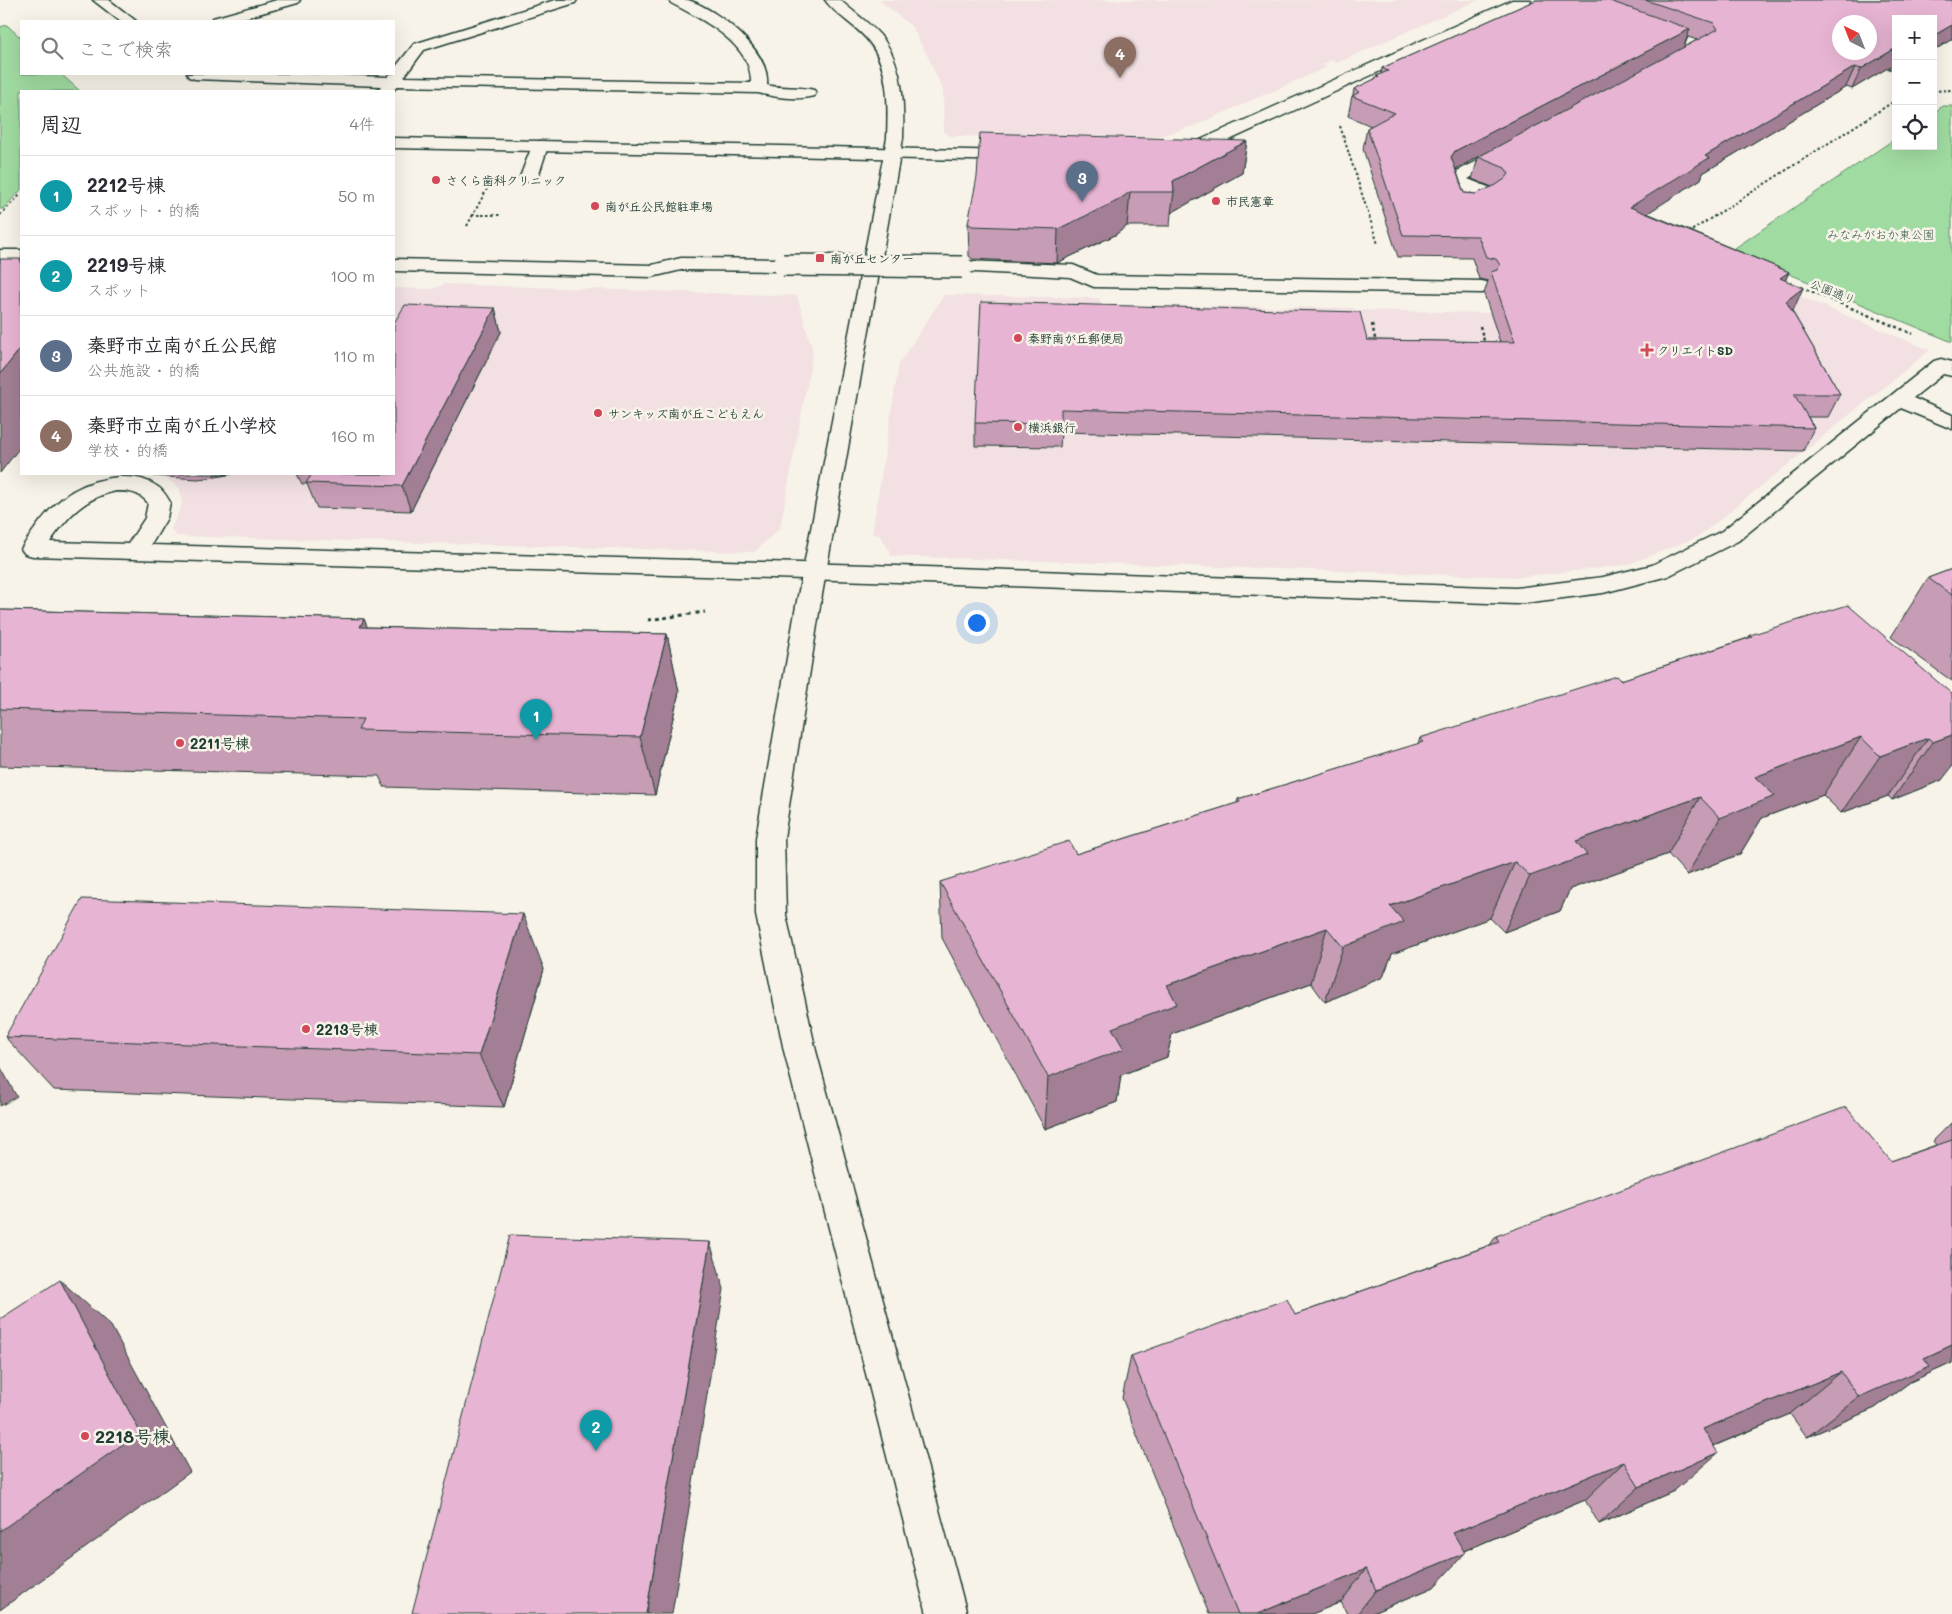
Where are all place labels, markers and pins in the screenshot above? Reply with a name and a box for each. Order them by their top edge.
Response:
pin: 4 [1104,37,1136,78]
pin: 3 [1066,161,1098,202]
place label: さくら歯科クリニック [446,172,566,188]
marker: さくら歯科クリニック [430,174,442,186]
place label: 市民憲章 [1226,193,1274,209]
marker: 市民憲章 [1210,195,1222,207]
place label: 南が丘公民館駐車場 [605,198,713,214]
marker: 南が丘公民館駐車場 [589,200,601,212]
place label: 南が丘センター [830,250,914,266]
marker: 南が丘センター [814,252,826,264]
place label: 秦野南が丘郵便局 [1028,330,1124,346]
marker: 秦野南が丘郵便局 [1012,332,1024,344]
place label: クリエイトSD [1657,342,1733,358]
marker: クリエイトSD [1641,344,1653,356]
place label: サンキッズ南が丘こどもえん [608,405,764,421]
marker: サンキッズ南が丘こどもえん [592,407,604,419]
place label: 横浜銀行 [1028,419,1076,435]
marker: 横浜銀行 [1012,421,1024,433]
pin: 1 [520,699,552,740]
place label: 2211号棟 [190,733,250,753]
marker: 2211号棟 [174,737,186,749]
place label: 2213号棟 [316,1019,378,1039]
marker: 2213号棟 [300,1023,312,1035]
pin: 2 [580,1410,612,1451]
place label: 2218号棟 [95,1424,170,1448]
marker: 2218号棟 [79,1430,91,1442]

